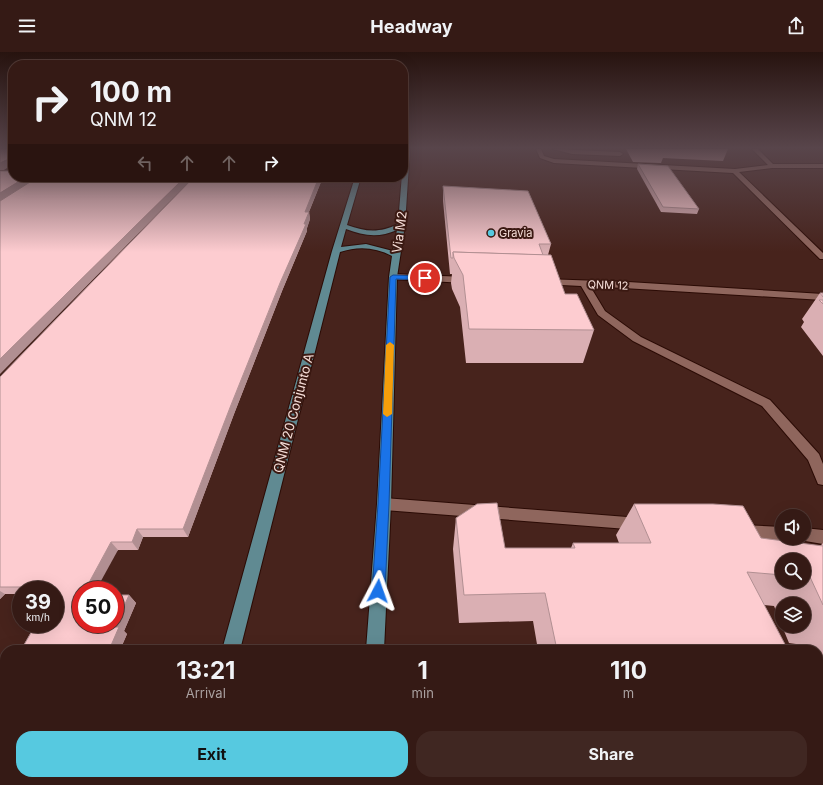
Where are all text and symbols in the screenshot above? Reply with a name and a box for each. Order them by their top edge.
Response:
icon: menu [16,15,38,37]
icon: share [785,15,807,37]
text: Headway [370,16,453,37]
text: 100 m [90,75,172,109]
icon: right [24,76,76,128]
text: QNM 12 [90,109,157,130]
icon: left [134,152,156,174]
icon: ahead [176,152,198,174]
icon: ahead [218,152,240,174]
icon: right [260,152,282,174]
street label: Via M2 [388,210,410,254]
place label: Gravia [499,226,532,240]
marker: Gravia [486,228,496,238]
pin [408,261,442,295]
icon: arrive [414,267,436,289]
street label: QNM 12 [587,277,629,293]
street label: QNM 20 Conjunto A [269,352,317,474]
map controls [775,509,811,633]
button: sound [775,509,811,545]
button: search [775,553,811,589]
position arrow [357,570,399,612]
speed limit sign: 50 [72,581,124,633]
text: 39 [25,590,51,614]
button: layers [775,597,811,633]
text: km/h [26,611,50,623]
text: 13:21 [176,656,235,685]
text: 1 [418,656,428,685]
text: 110 [610,656,647,685]
text: Arrival [186,685,226,701]
text: min [412,685,434,701]
text: m [623,685,634,701]
button: Exit [16,731,408,777]
button: Share [416,731,807,777]

